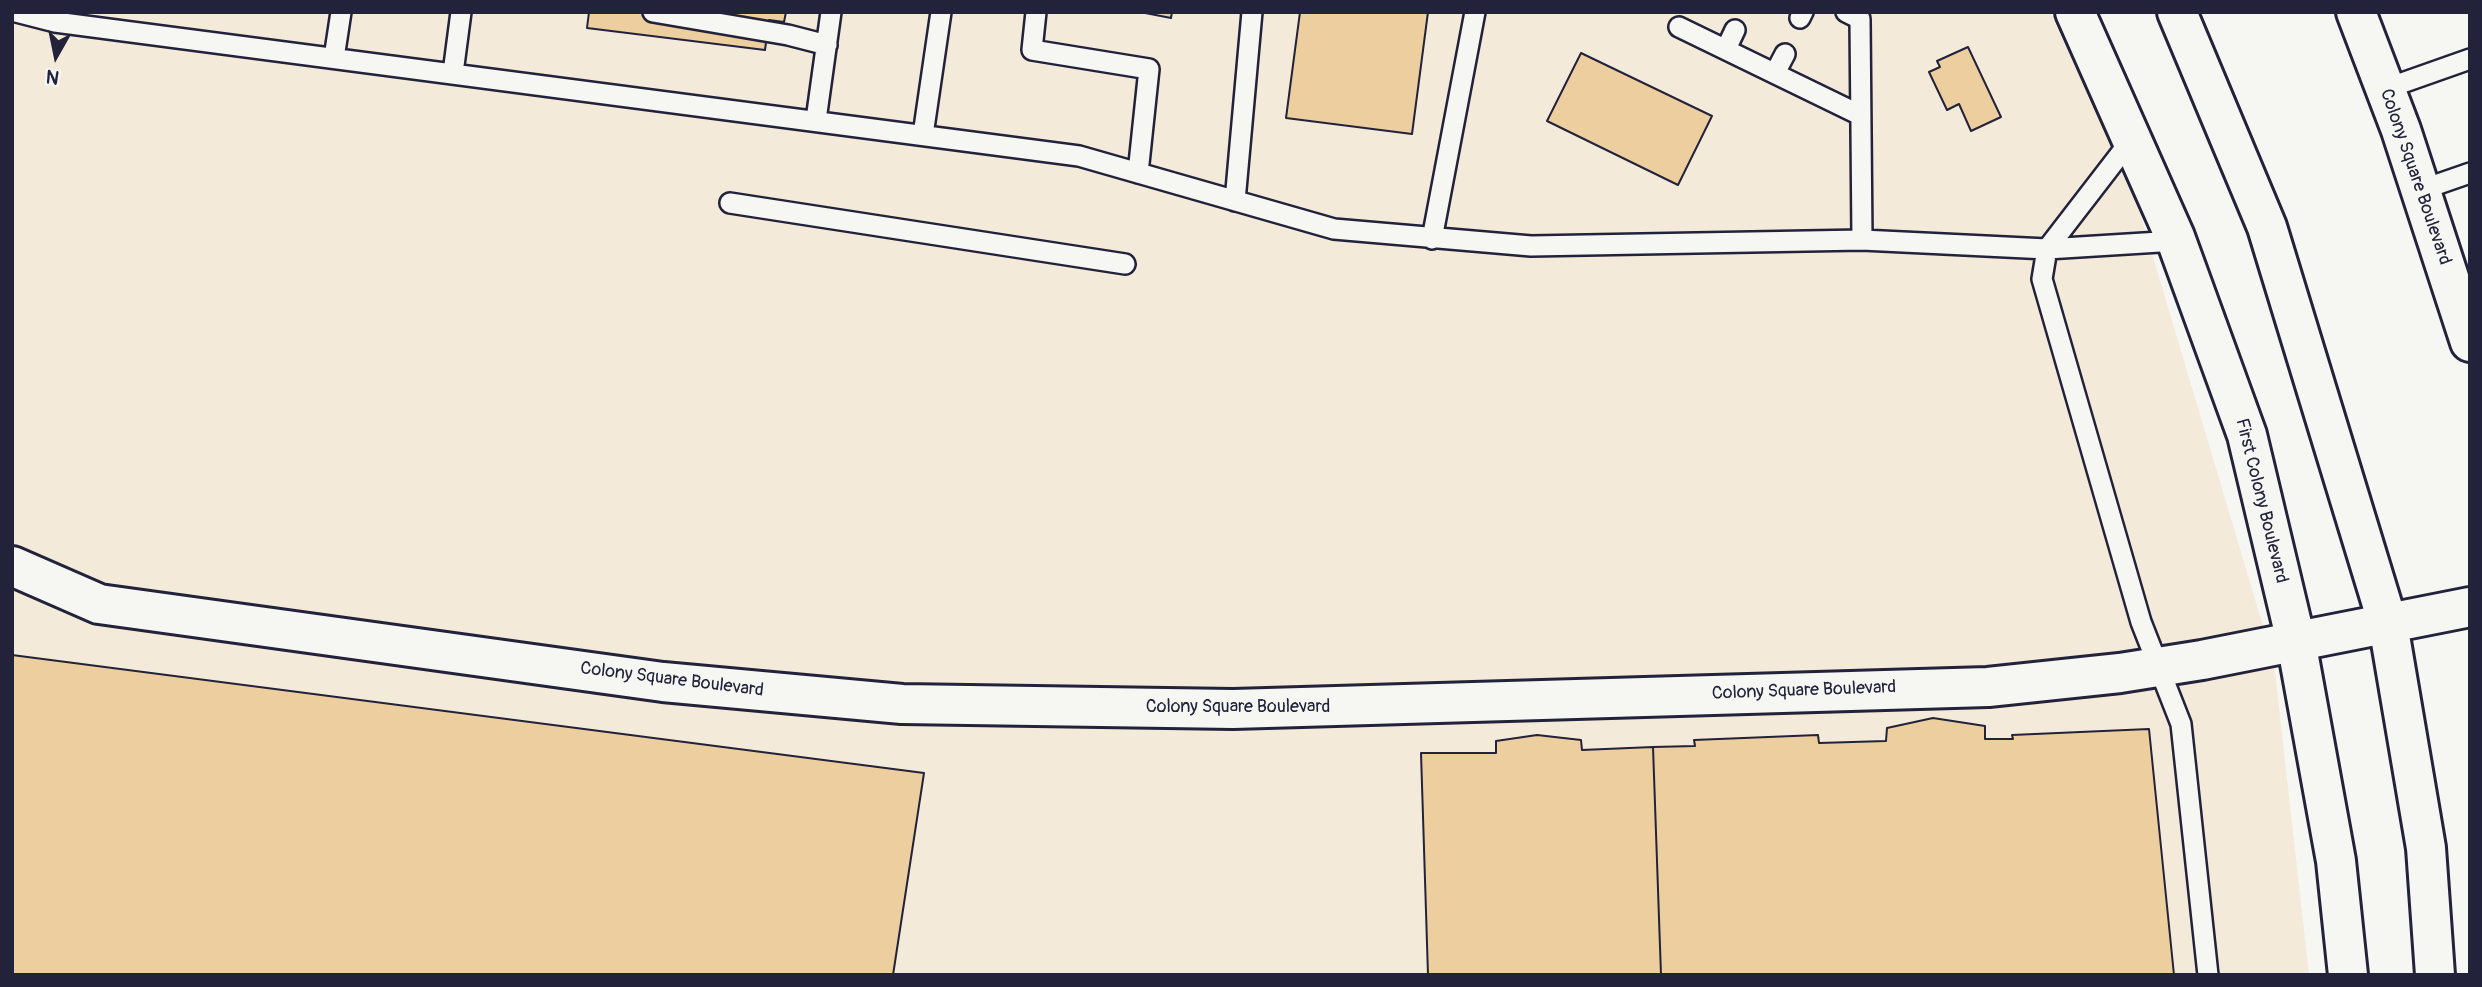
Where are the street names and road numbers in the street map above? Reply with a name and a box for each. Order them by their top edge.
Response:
street label: Colony Square Boulevard [2375,86,2455,268]
street label: First Colony Boulevard [2230,416,2292,586]
street label: Colony Square Boulevard [579,658,765,702]
street label: Colony Square Boulevard [1711,677,1897,705]
street label: Colony Square Boulevard [1146,696,1330,718]

